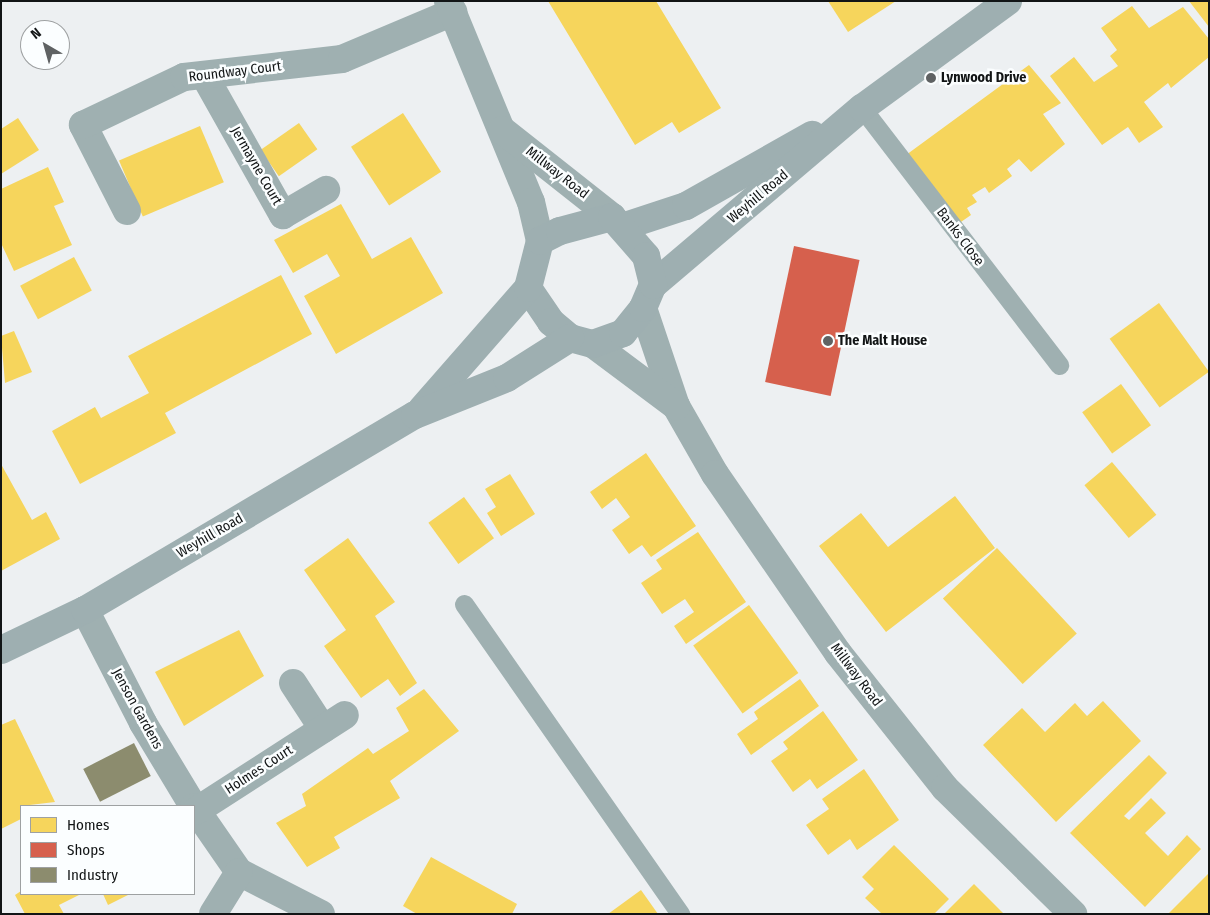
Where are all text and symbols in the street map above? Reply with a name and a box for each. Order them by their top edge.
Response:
north arrow [20,20,70,70]
text: N [28,24,45,43]
street label: Roundway Court [188,58,282,86]
place label: Lynwood Drive [941,70,1026,86]
marker: Lynwood Drive [925,72,937,84]
street label: Jermayne Court [227,124,285,208]
street label: Millway Road [522,143,592,203]
street label: Weyhill Road [724,167,792,227]
street label: Banks Close [933,205,987,269]
place label: The Malt House [838,333,927,349]
marker: The Malt House [822,335,834,347]
street label: Weyhill Road [174,510,246,562]
street label: Millway Road [827,640,885,710]
street label: Jenson Gardens [108,666,166,752]
street label: Holmes Court [222,742,296,798]
legend [20,805,195,895]
text: Homes [67,816,109,834]
text: Shops [67,841,105,859]
text: Industry [67,866,118,884]

